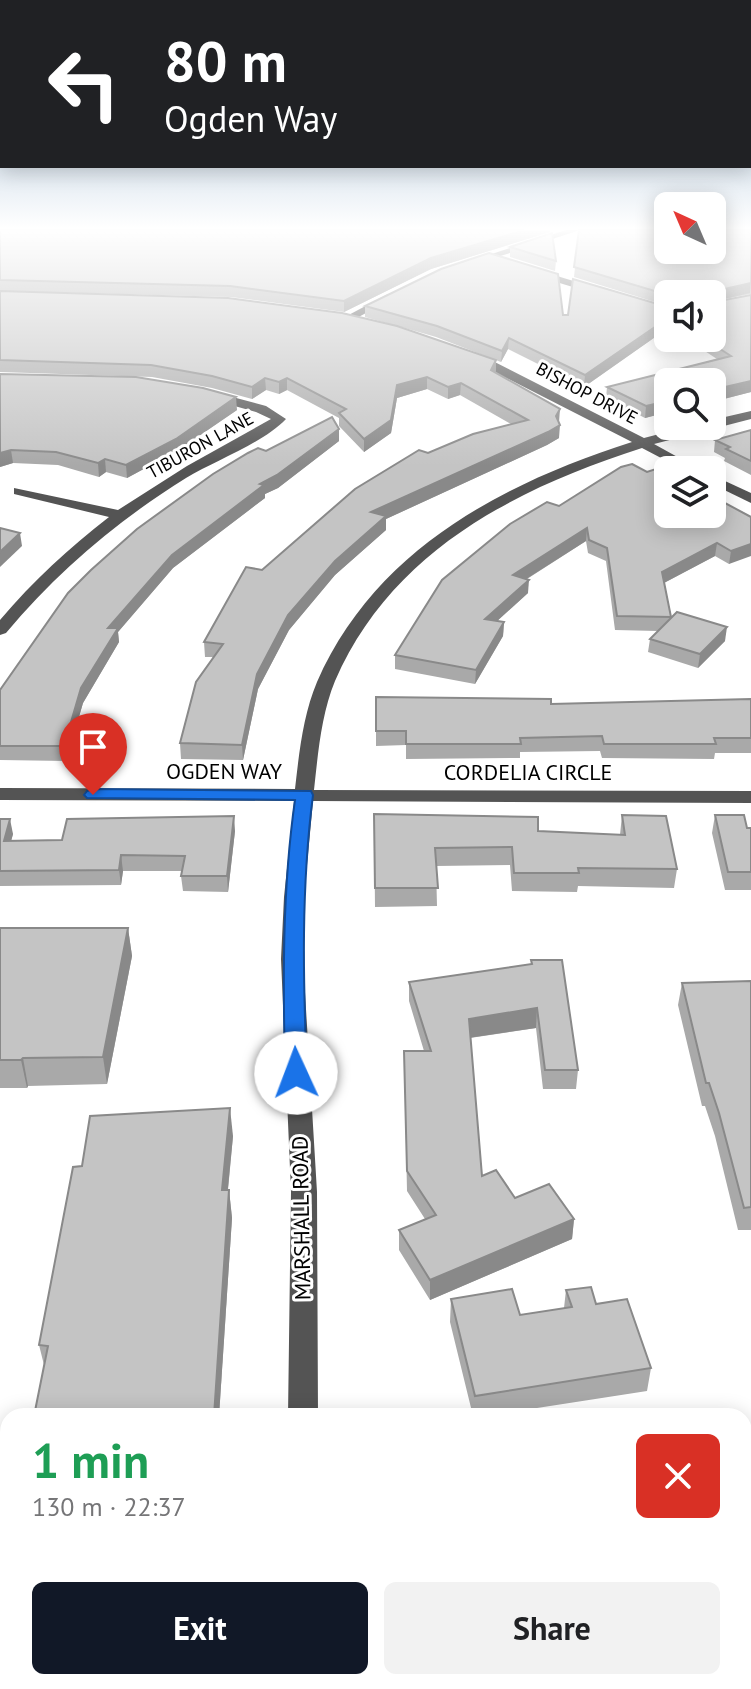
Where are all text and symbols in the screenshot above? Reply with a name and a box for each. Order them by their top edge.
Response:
text: 80 m [164,25,287,97]
icon: left [32,32,136,136]
text: Ogden Way [164,95,337,142]
north arrow [654,192,726,264]
map controls [654,192,726,528]
button: sound [654,280,726,352]
street label: BISHOP DRIVE [532,357,642,429]
button: search [654,368,726,440]
street label: TIBURON LANE [143,406,257,484]
button: layers [654,456,726,528]
pin [59,713,127,795]
icon: arrive [71,725,115,769]
street label: OGDEN WAY [166,757,283,785]
street label: CORDELIA CIRCLE [444,758,612,786]
position arrow [254,1031,338,1115]
street label: MARSHALL ROAD [286,1136,316,1300]
text: 1 min [32,1429,149,1491]
button: close [636,1434,720,1518]
text: 130 m · 22:37 [32,1490,186,1523]
button: Exit [32,1582,368,1674]
button: Share [384,1582,720,1674]

